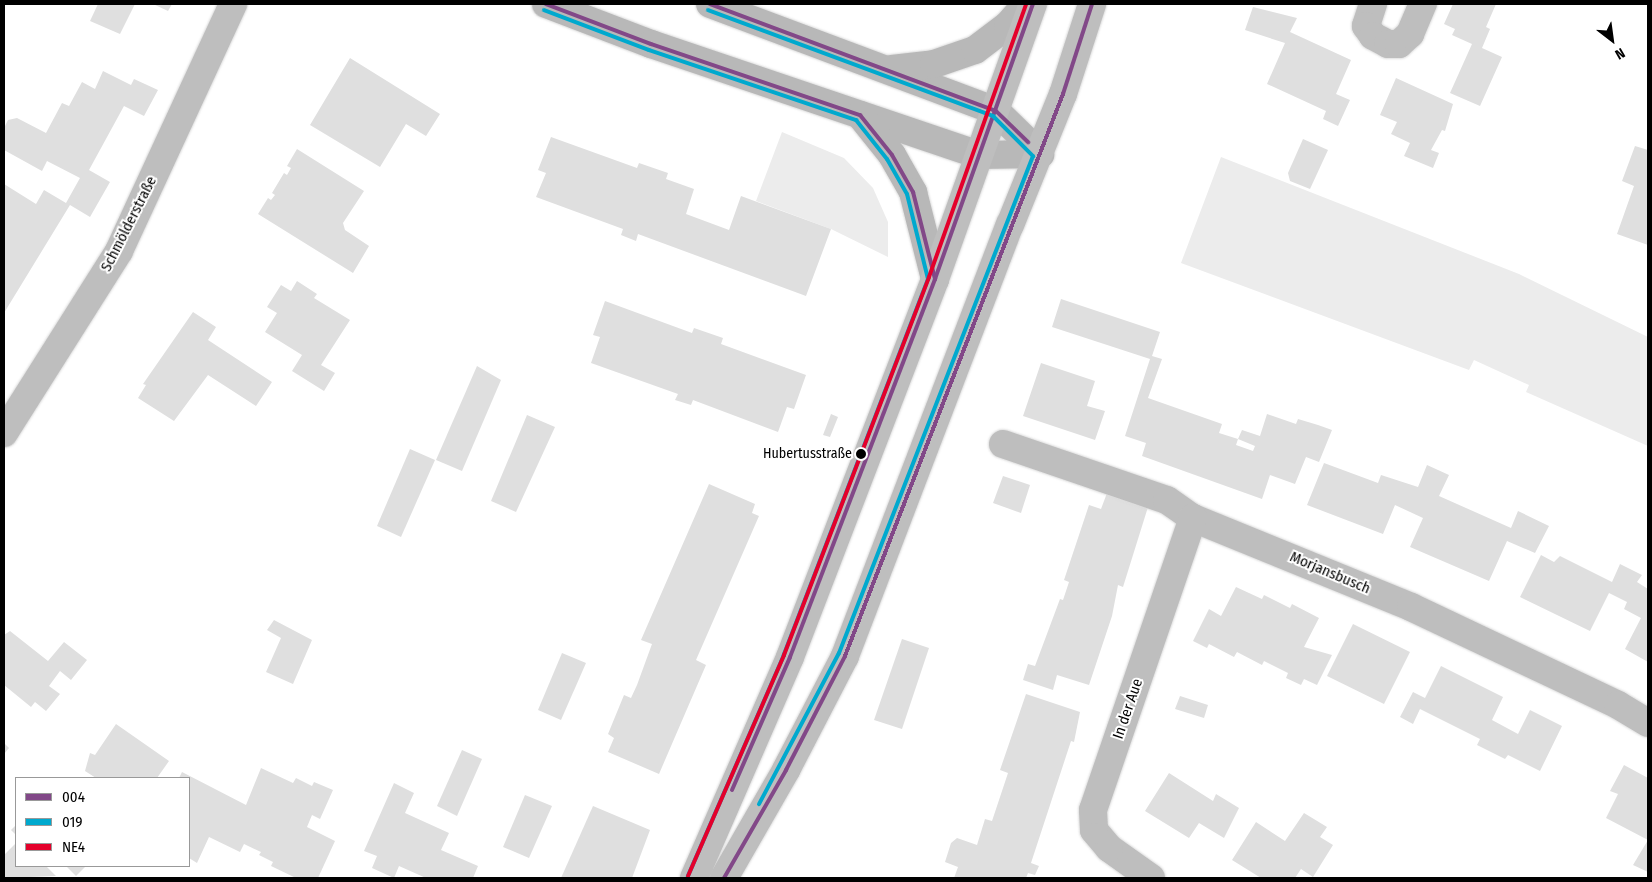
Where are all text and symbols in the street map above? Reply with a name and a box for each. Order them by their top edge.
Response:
north arrow [1587,15,1637,65]
text: N [1612,44,1628,63]
street label: Schmölderstraße [97,173,161,275]
place label: Hubertusstraße [763,446,852,462]
marker: Hubertusstraße [856,449,866,459]
street label: Morjansbusch [1287,548,1373,598]
street label: In der Aue [1109,676,1147,742]
legend [15,777,190,867]
text: 004 [62,788,85,806]
text: 019 [62,813,83,831]
text: NE4 [62,838,85,856]

